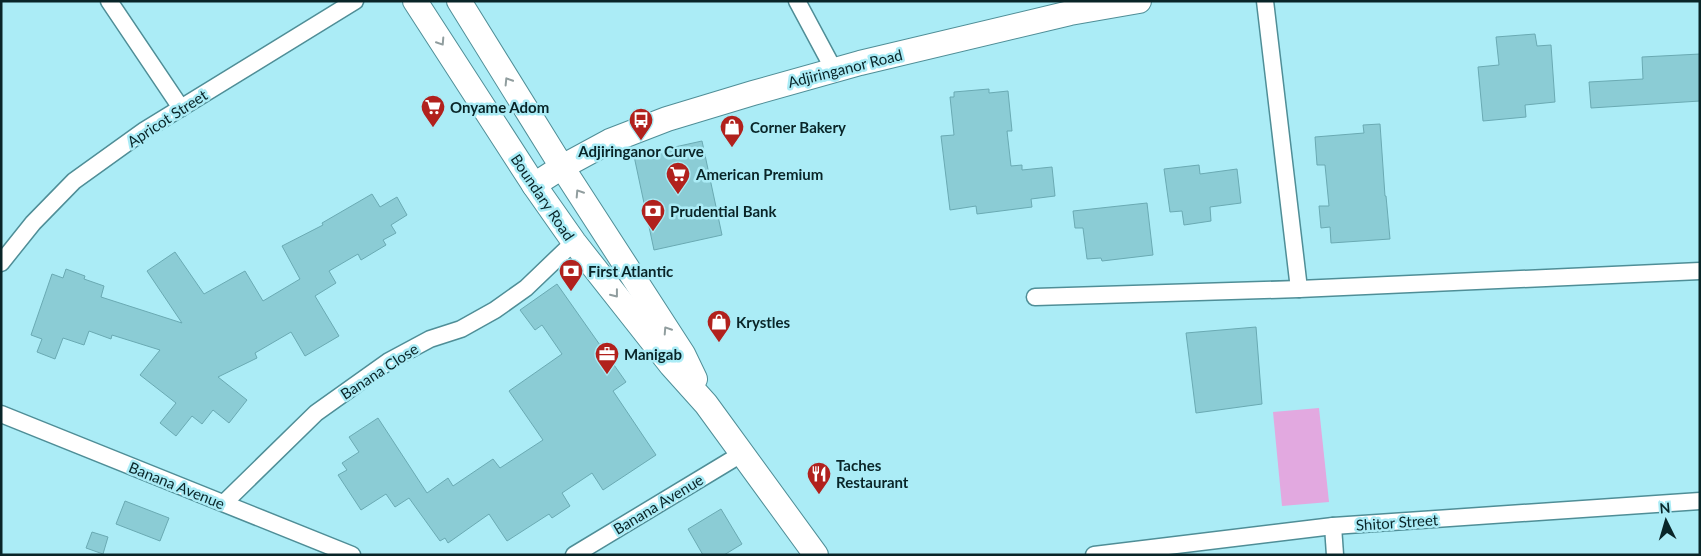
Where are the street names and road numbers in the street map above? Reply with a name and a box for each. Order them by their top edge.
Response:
street label: Adjiringanor Road [786,45,904,91]
street label: Apricot Street [124,85,211,151]
street label: Boundary Road [507,150,579,244]
street label: Banana Close [337,339,421,403]
street label: Banana Avenue [126,458,228,512]
street label: Banana Avenue [610,470,706,538]
street label: Shitor Street [1355,510,1439,534]

